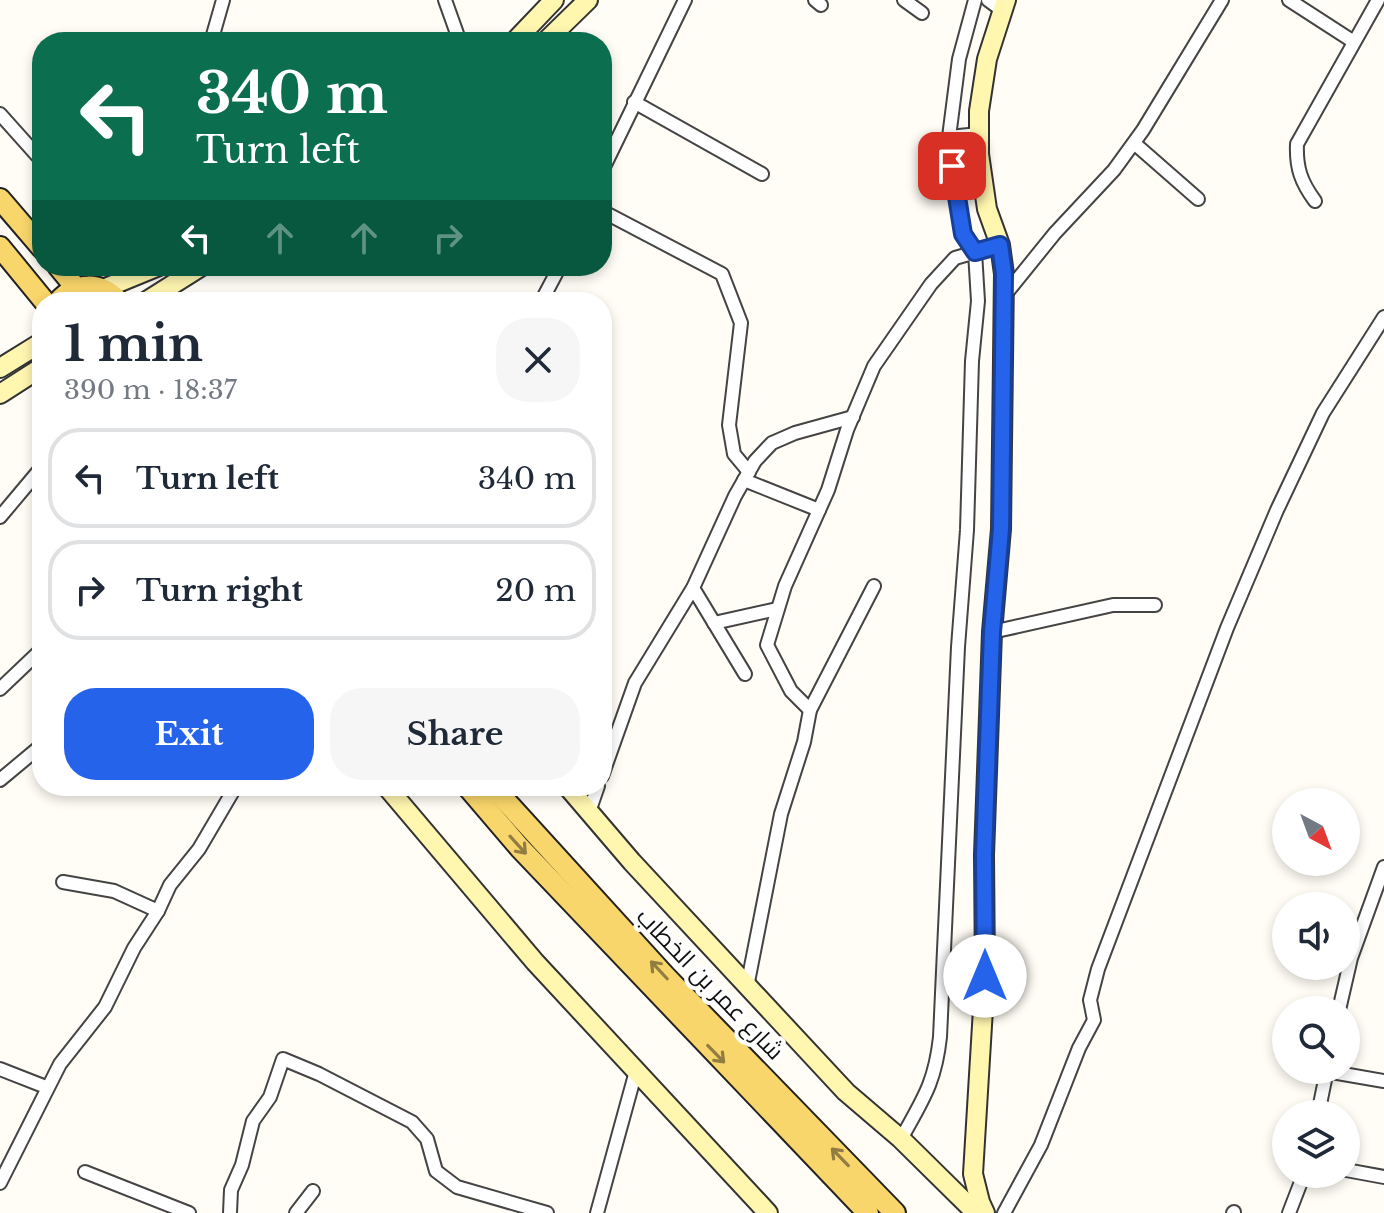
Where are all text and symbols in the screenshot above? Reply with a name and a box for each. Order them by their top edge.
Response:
text: 340 m [196,59,388,128]
icon: left [64,64,168,168]
text: Turn left [196,128,360,173]
pin [918,132,986,200]
icon: arrive [930,144,974,188]
icon: left [174,216,218,260]
icon: ahead [258,216,302,260]
icon: ahead [342,216,386,260]
icon: right [426,216,470,260]
text: 1 min [64,314,203,374]
button: close [496,318,580,402]
text: 390 m · 18:37 [64,374,237,406]
icon: left [68,456,112,500]
text: Turn left [136,460,279,497]
text: 340 m [478,460,576,497]
icon: right [68,568,112,612]
text: Turn right [136,572,303,609]
text: 20 m [495,572,576,609]
button: Exit [64,688,314,780]
button: Share [330,688,580,780]
north arrow [1272,788,1360,876]
map controls [1272,788,1360,1188]
one-way arrow [509,835,527,855]
button: sound [1272,892,1360,980]
street label: شارع عمر بن الخطاب [629,902,790,1067]
position arrow [943,934,1027,1018]
one-way arrow [651,961,669,981]
button: search [1272,996,1360,1084]
one-way arrow [707,1044,726,1064]
button: layers [1272,1100,1360,1188]
one-way arrow [831,1147,850,1167]

